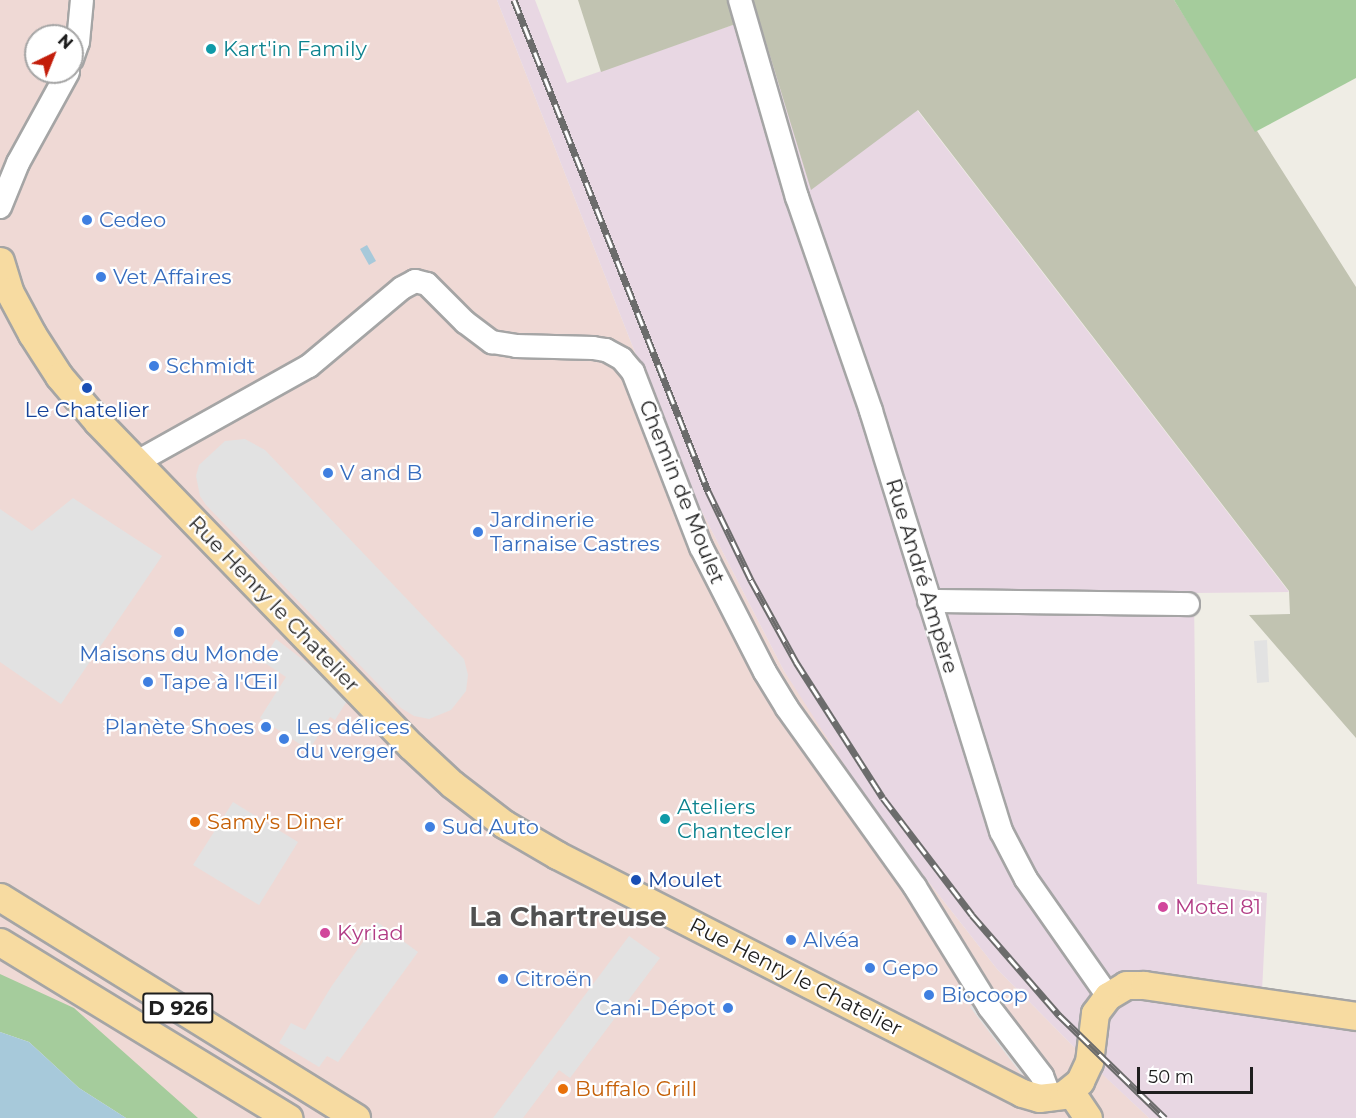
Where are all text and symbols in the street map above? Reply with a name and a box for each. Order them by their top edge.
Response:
north arrow [24,24,84,84]
text: N [54,31,76,53]
place label: Kart'in Family [223,36,367,62]
marker: Kart'in Family [204,42,218,56]
place label: Cedeo [99,207,166,233]
marker: Cedeo [80,213,94,227]
place label: Vet Affaires [113,264,231,290]
marker: Vet Affaires [94,270,108,284]
place label: Schmidt [166,353,255,379]
marker: Schmidt [147,359,161,373]
marker: Le Chatelier [80,381,94,395]
street label: Chemin de Moulet [634,396,730,588]
place label: Le Chatelier [24,397,150,423]
place label: V and B [340,460,422,486]
marker: V and B [321,466,335,480]
street label: Rue André Ampère [880,476,964,676]
place label: Jardinerie Tarnaise Castres [490,507,660,557]
street label: Rue Henry le Chatelier [183,511,365,697]
marker: Jardinerie Tarnaise Castres [471,525,485,539]
marker: Maisons du Monde [172,625,186,639]
place label: Maisons du Monde [79,641,279,667]
place label: Tape à l'Œil [160,669,279,695]
marker: Tape à l'Œil [141,675,155,689]
place label: Planète Shoes [104,714,254,740]
place label: Les délices du verger [296,714,409,764]
marker: Planète Shoes [259,720,273,734]
marker: Les délices du verger [277,732,291,746]
place label: Ateliers Chantecler [677,794,792,844]
place label: Samy's Diner [207,809,344,835]
marker: Ateliers Chantecler [658,812,672,826]
place label: Sud Auto [442,814,539,840]
marker: Samy's Diner [188,815,202,829]
marker: Sud Auto [423,820,437,834]
place label: Moulet [648,867,722,893]
marker: Moulet [629,873,643,887]
place label: Motel 81 [1175,894,1261,920]
marker: Motel 81 [1156,900,1170,914]
district label: La Chartreuse [469,901,667,933]
street label: Rue Henry le Chatelier [686,912,906,1042]
place label: Kyriad [337,920,404,946]
marker: Kyriad [318,926,332,940]
place label: Alvéa [803,927,860,953]
marker: Alvéa [784,933,798,947]
place label: Gepo [882,955,938,981]
marker: Gepo [863,961,877,975]
place label: Citroën [515,966,592,992]
marker: Citroën [496,972,510,986]
place label: Biocoop [941,982,1028,1008]
marker: Biocoop [922,988,936,1002]
road number: D 926 [142,991,214,1025]
place label: Cani-Dépot [595,995,716,1021]
marker: Cani-Dépot [721,1001,735,1015]
scale bar [1140,1055,1256,1093]
text: 50 m [1148,1066,1194,1088]
place label: Buffalo Grill [575,1076,697,1102]
marker: Buffalo Grill [556,1082,570,1096]

